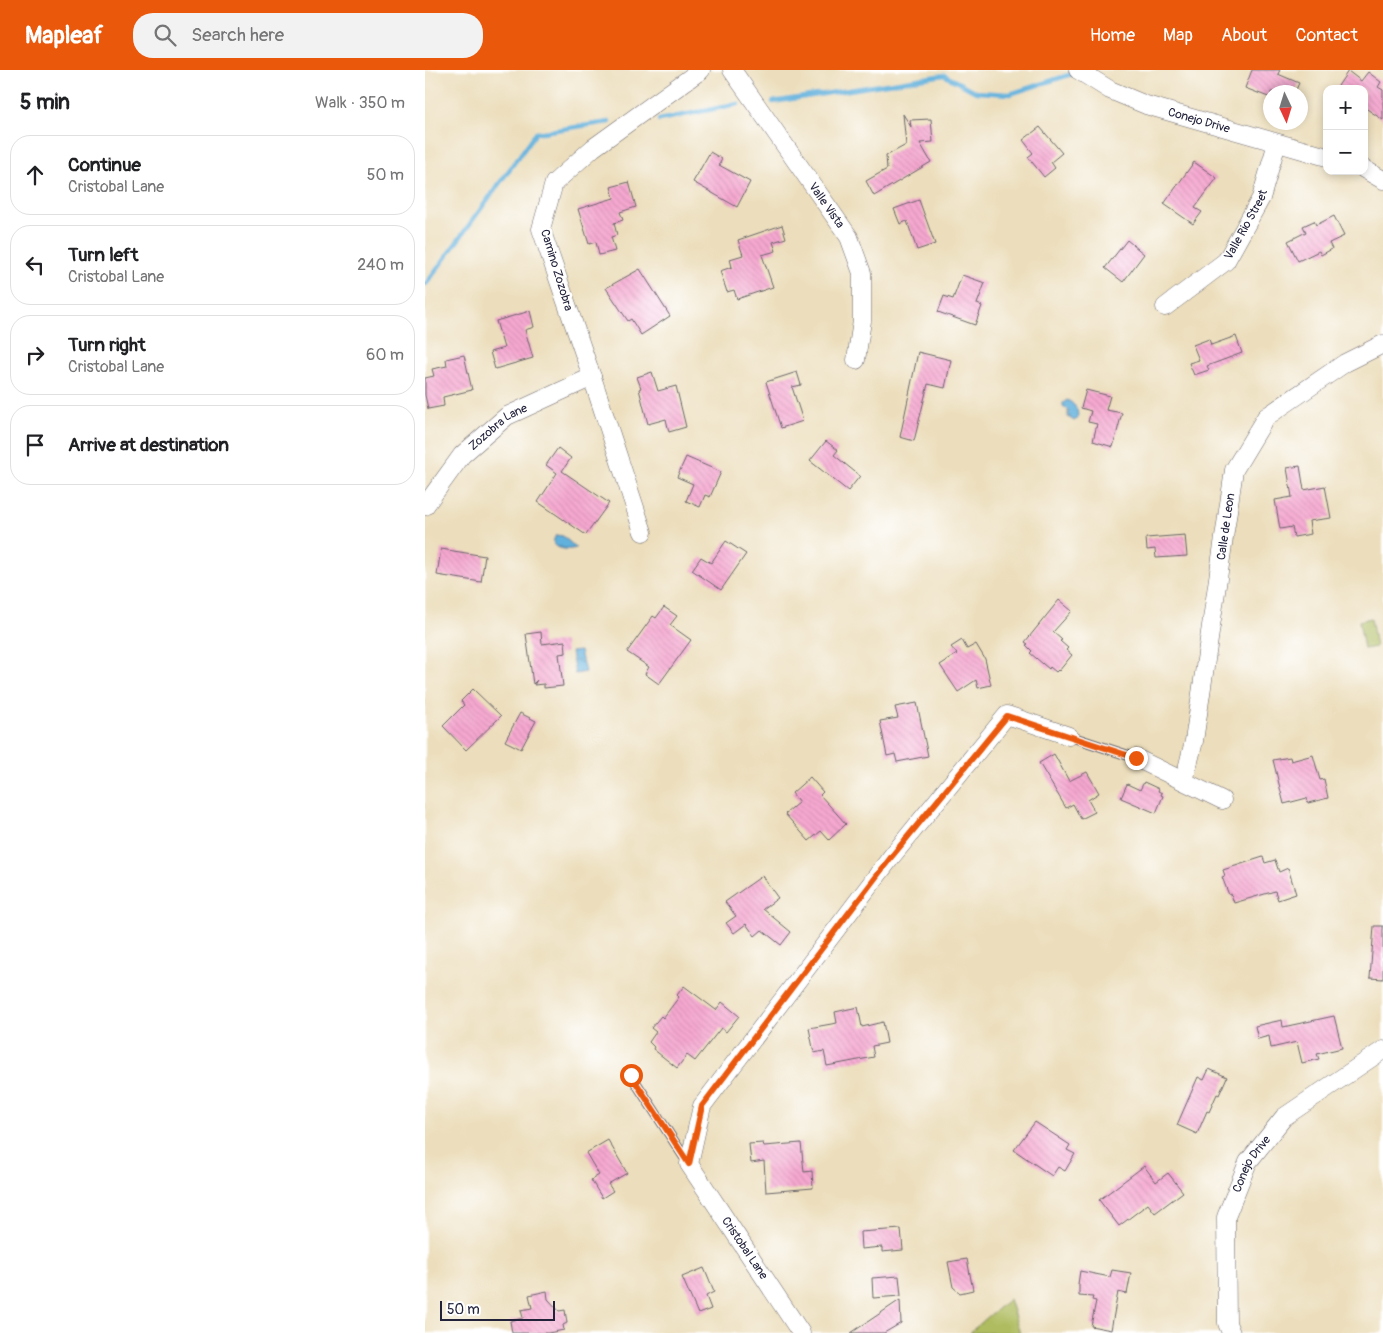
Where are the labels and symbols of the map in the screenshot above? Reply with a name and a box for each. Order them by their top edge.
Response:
north arrow [1263,85,1308,130]
street label: Conejo Drive [1166,105,1232,137]
street label: Valle Vista [805,180,848,231]
street label: Valle Rio Street [1221,188,1271,263]
street label: Camino Zozobra [537,228,576,313]
street label: Zozobra Lane [466,401,530,454]
street label: Calle de Leon [1214,492,1239,561]
route end [1125,747,1148,770]
route start [620,1064,643,1087]
street label: Conejo Drive [1230,1133,1274,1195]
street label: Cristobal Lane [718,1214,771,1282]
scale bar [440,1298,555,1321]

